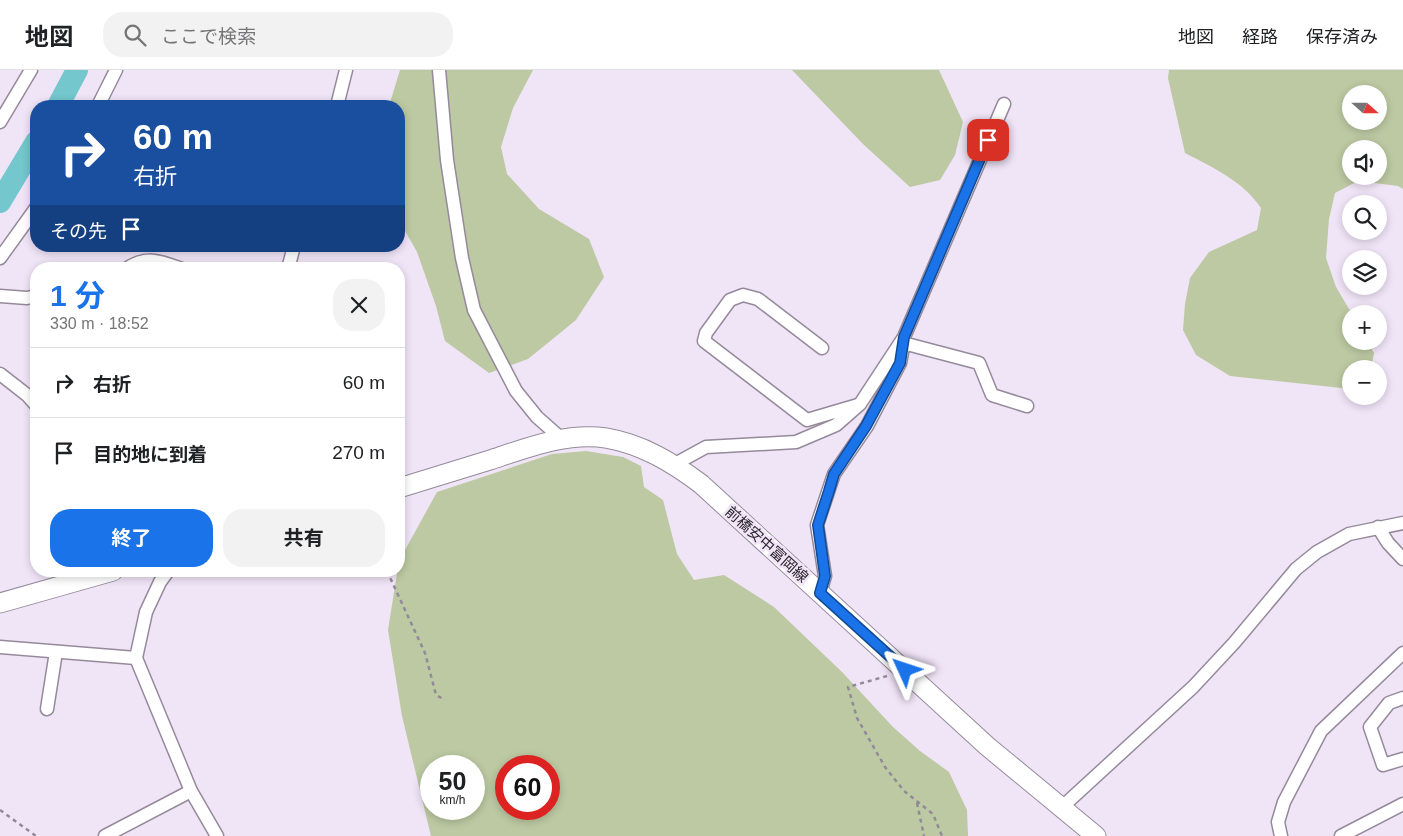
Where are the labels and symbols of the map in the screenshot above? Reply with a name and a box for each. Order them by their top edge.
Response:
north arrow [1342,85,1388,130]
pin [967,119,1009,161]
street label: 前橋安中富岡線 [722,503,812,585]
position arrow [878,643,930,695]
speed limit sign: 60 [495,755,560,820]

